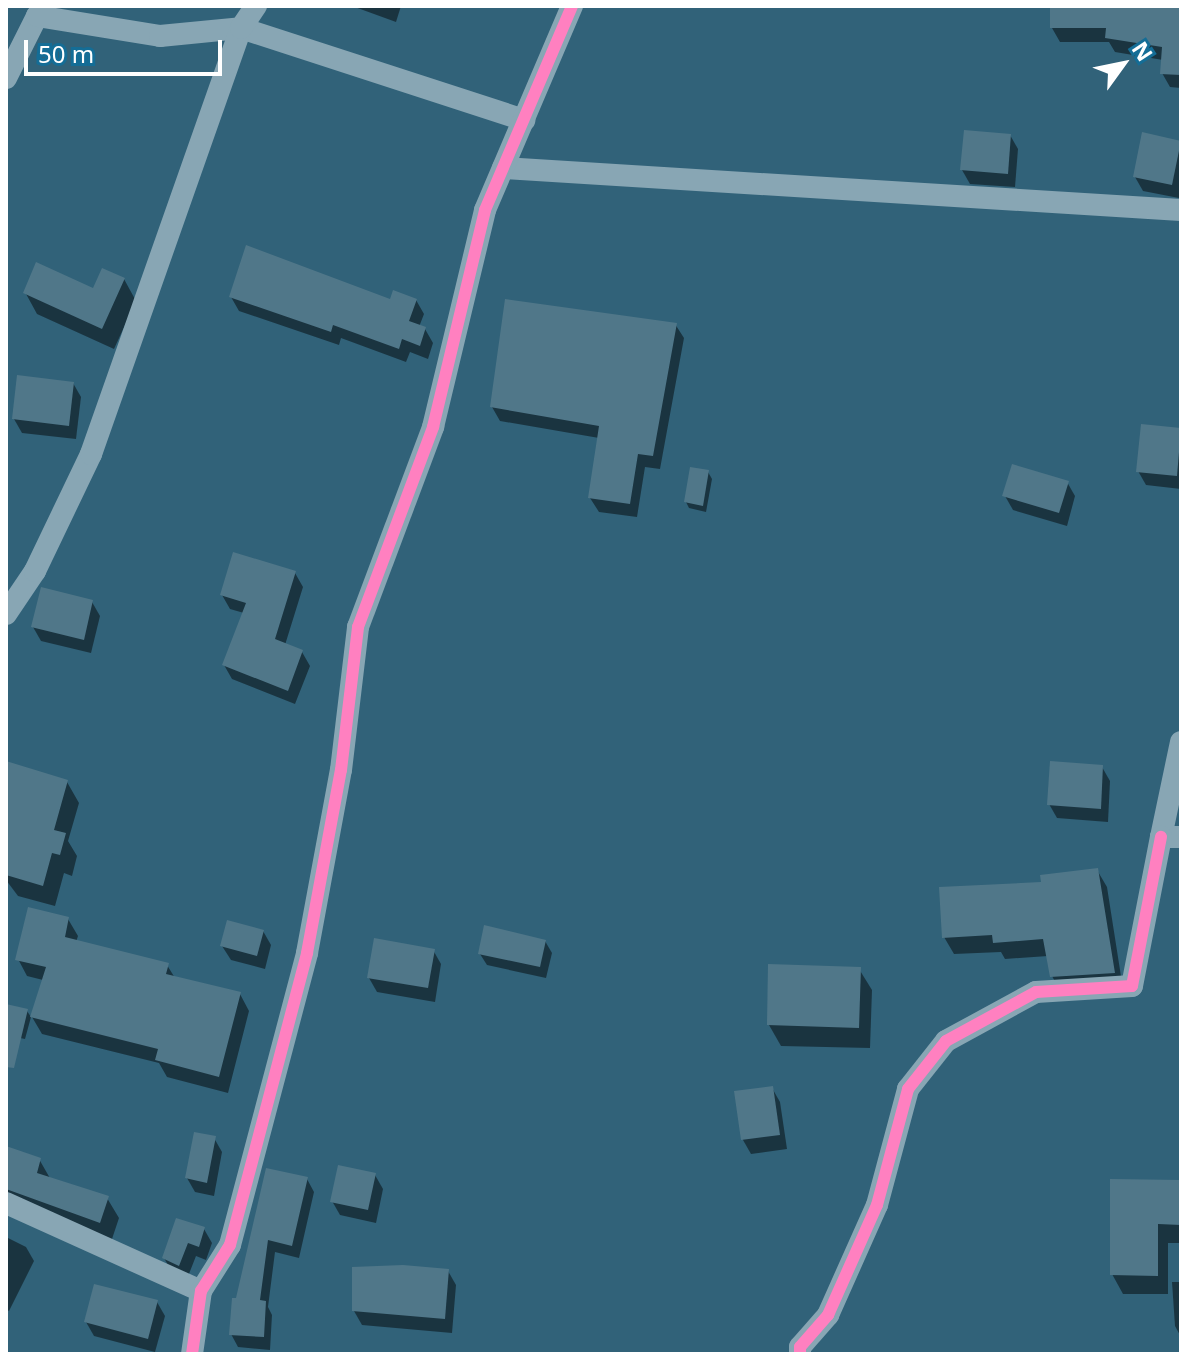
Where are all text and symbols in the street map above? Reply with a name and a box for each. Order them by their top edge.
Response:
scale bar [28,24,226,74]
north arrow [1083,24,1163,104]
text: N [1126,35,1161,67]
text: 50 m [38,37,94,70]

